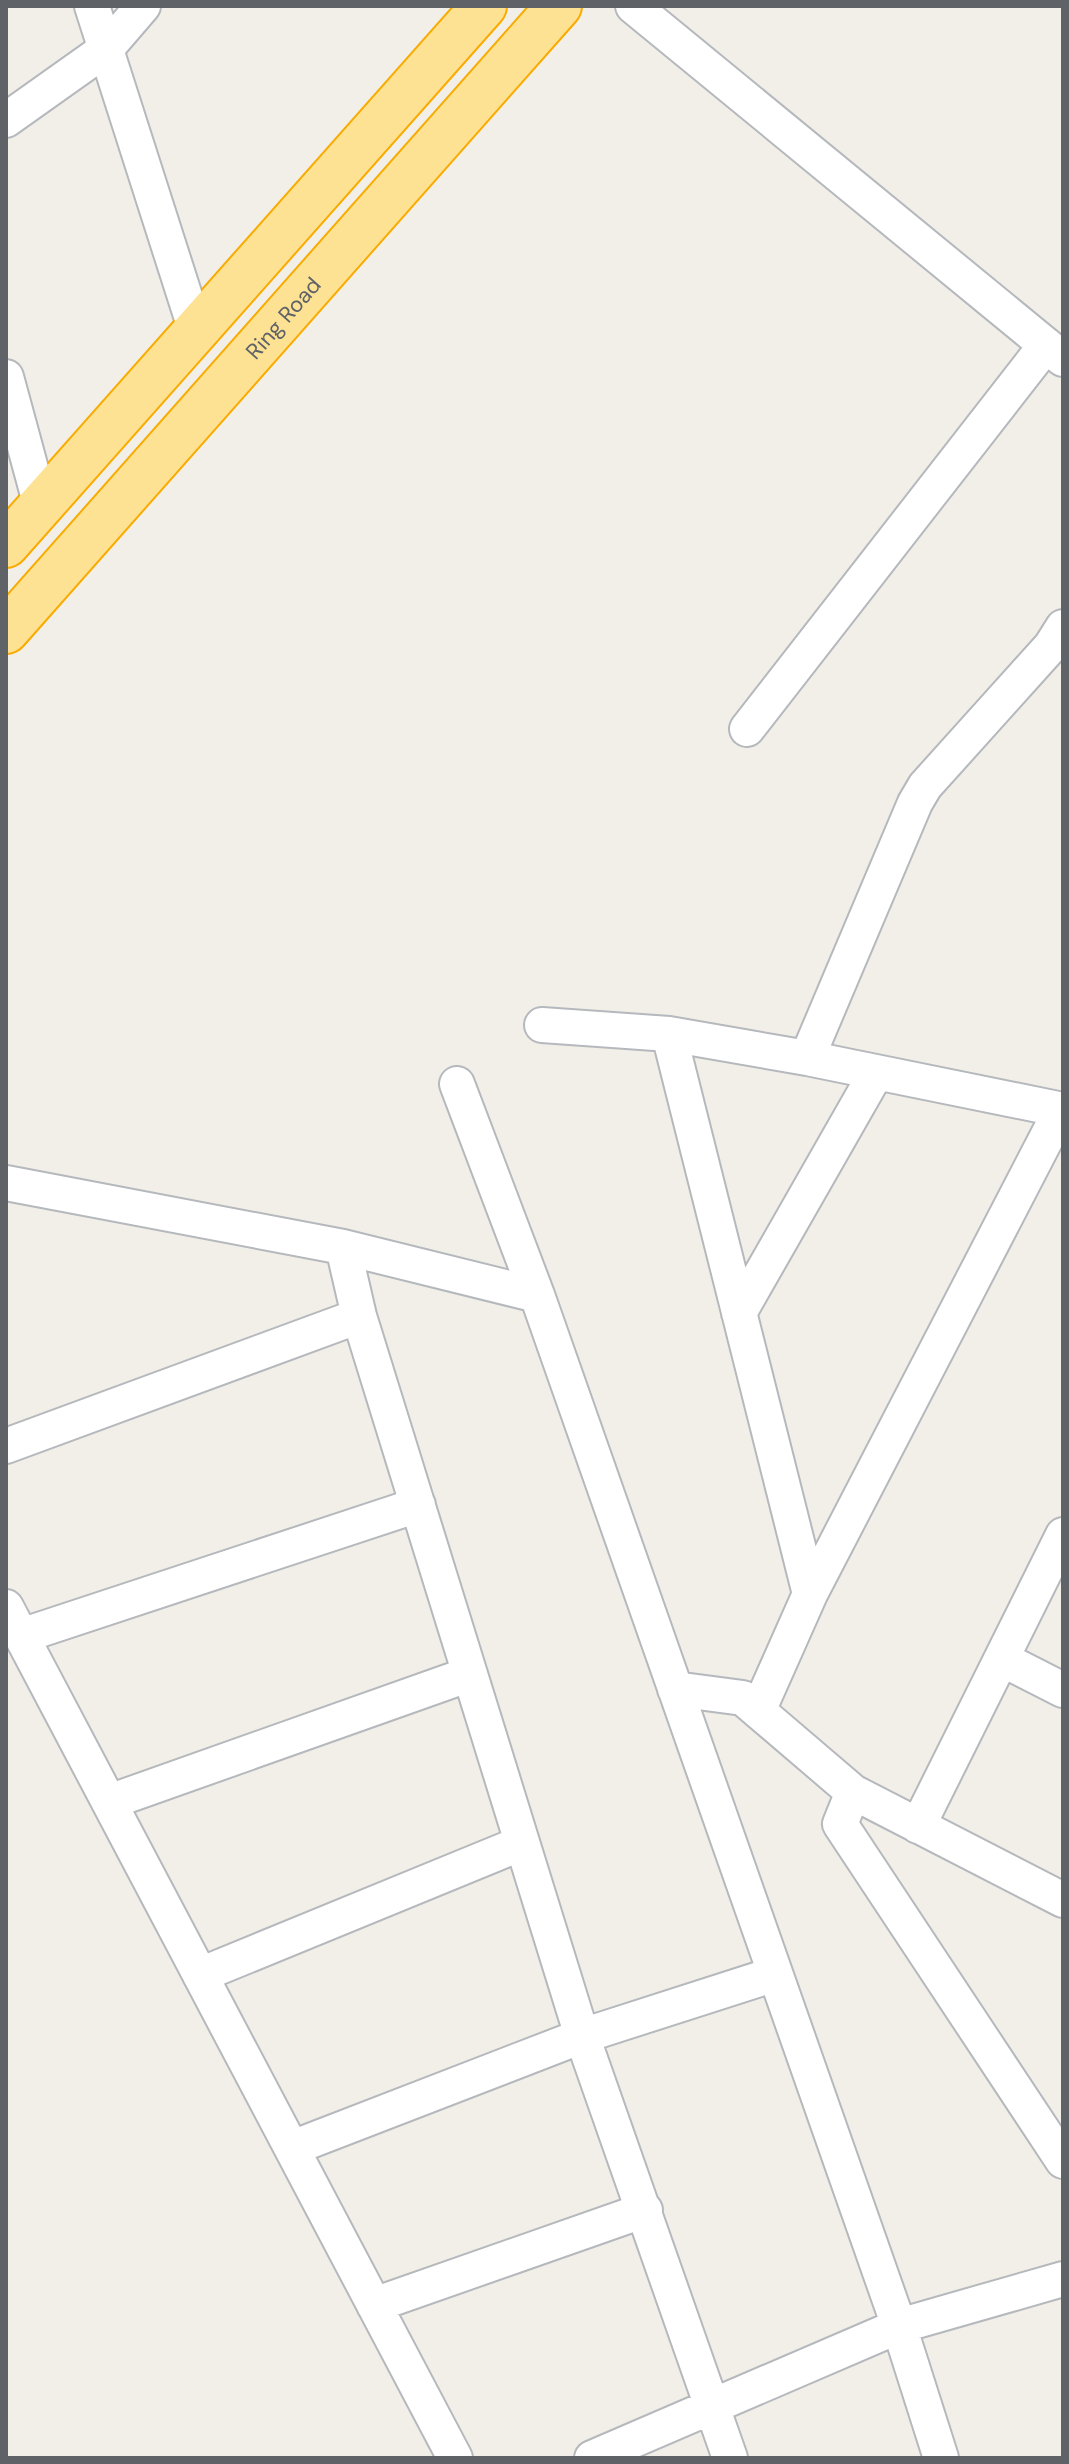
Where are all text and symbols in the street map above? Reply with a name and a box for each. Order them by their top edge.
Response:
street label: Ring Road [239,271,327,365]

